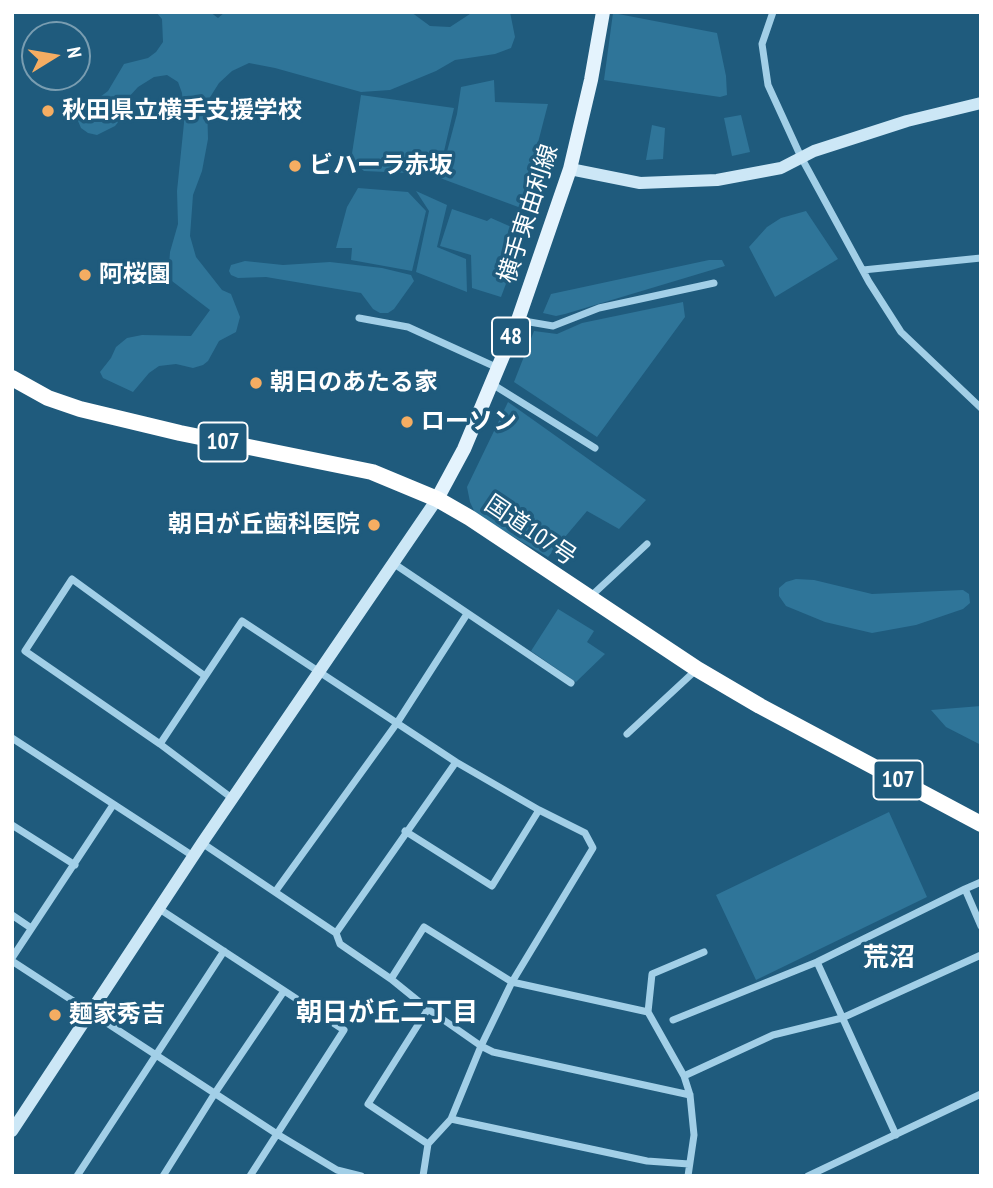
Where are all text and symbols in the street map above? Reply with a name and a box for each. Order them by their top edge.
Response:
north arrow [21,21,91,91]
text: N [62,45,87,60]
place label: 秋田県立横手支援学校 [62,97,302,125]
marker: 秋田県立横手支援学校 [40,103,56,119]
street label: 横手東由利線 [493,141,565,287]
place label: ビハーラ赤坂 [309,152,453,180]
marker: ビハーラ赤坂 [287,158,303,174]
place label: 阿桜園 [99,261,171,289]
marker: 阿桜園 [77,267,93,283]
road number: 48 [492,318,530,356]
place label: 朝日のあたる家 [270,369,438,397]
marker: 朝日のあたる家 [248,375,264,391]
place label: ローソン [421,408,517,436]
marker: ローソン [399,414,415,430]
road number: 107 [198,422,248,462]
street label: 国道107号 [479,490,581,572]
place label: 朝日が丘歯科医院 [168,511,360,539]
marker: 朝日が丘歯科医院 [366,517,382,533]
road number: 107 [874,760,922,800]
district label: 荒沼 [863,943,915,975]
district label: 朝日が丘二丁目 [296,998,478,1030]
place label: 麺家秀吉 [69,1001,165,1029]
marker: 麺家秀吉 [47,1007,63,1023]

